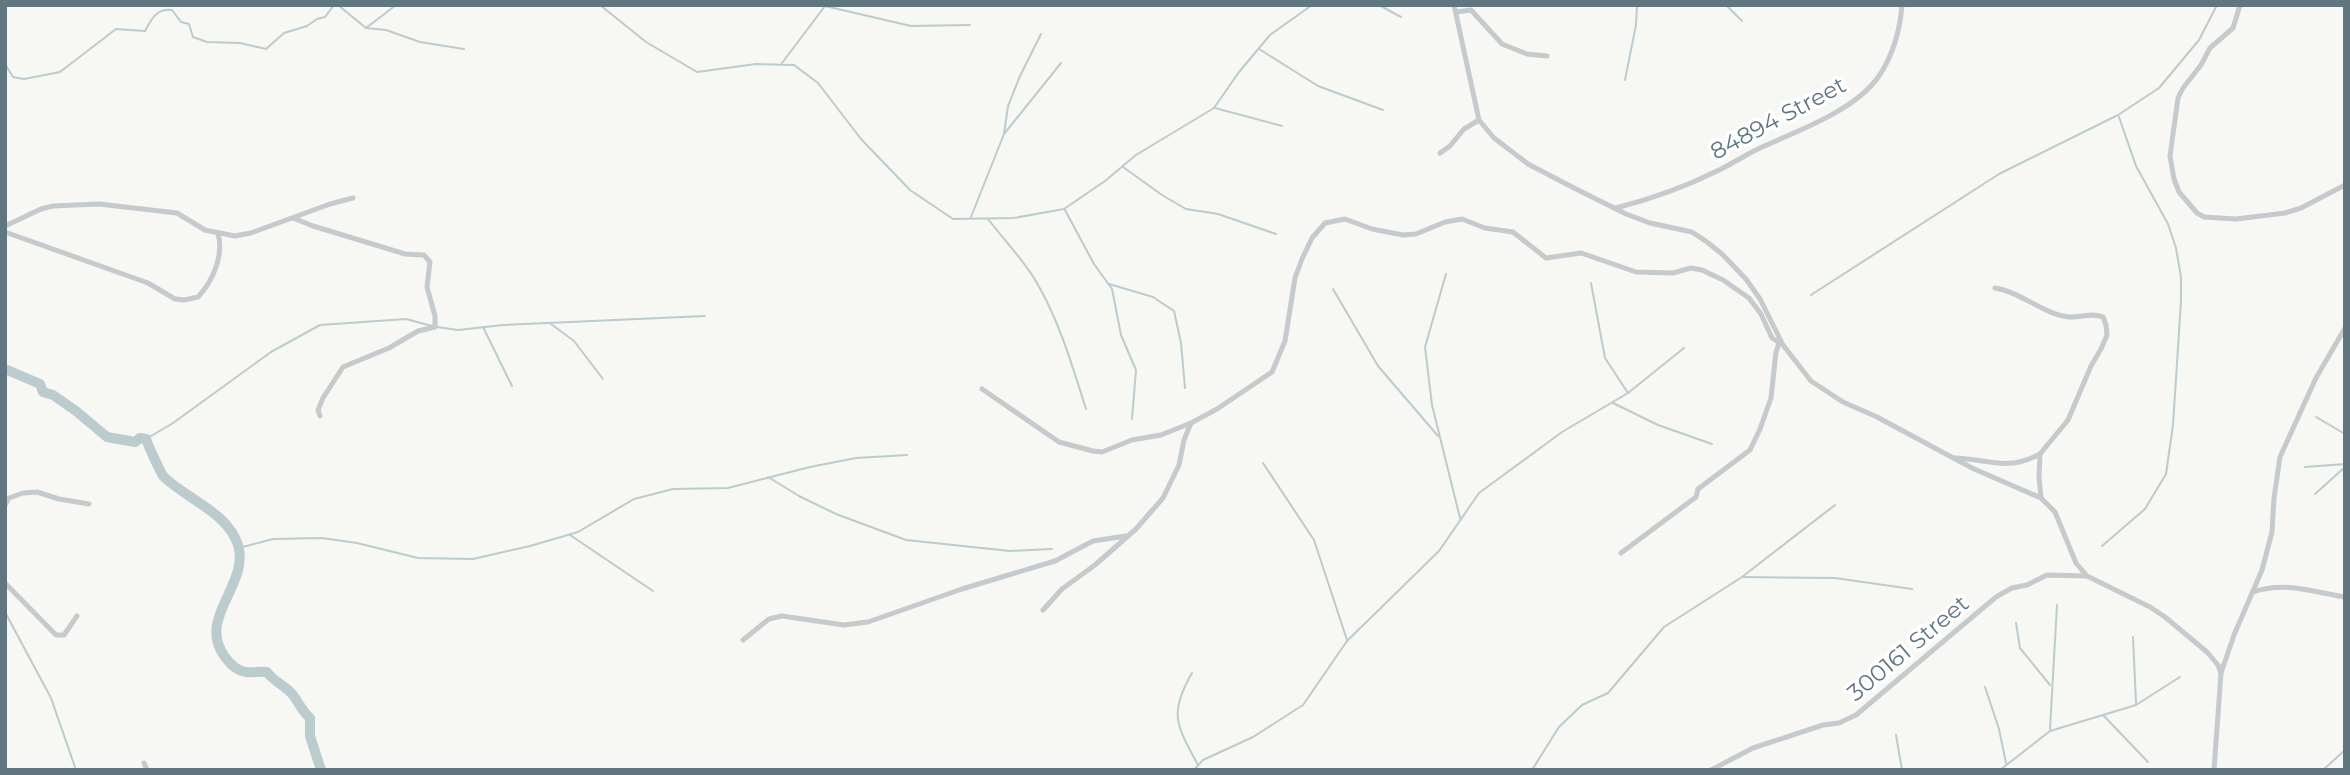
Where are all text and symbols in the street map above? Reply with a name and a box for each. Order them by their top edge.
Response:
street label: 84894 Street [1705,71,1851,165]
street label: 300161 Street [1842,589,1974,707]

